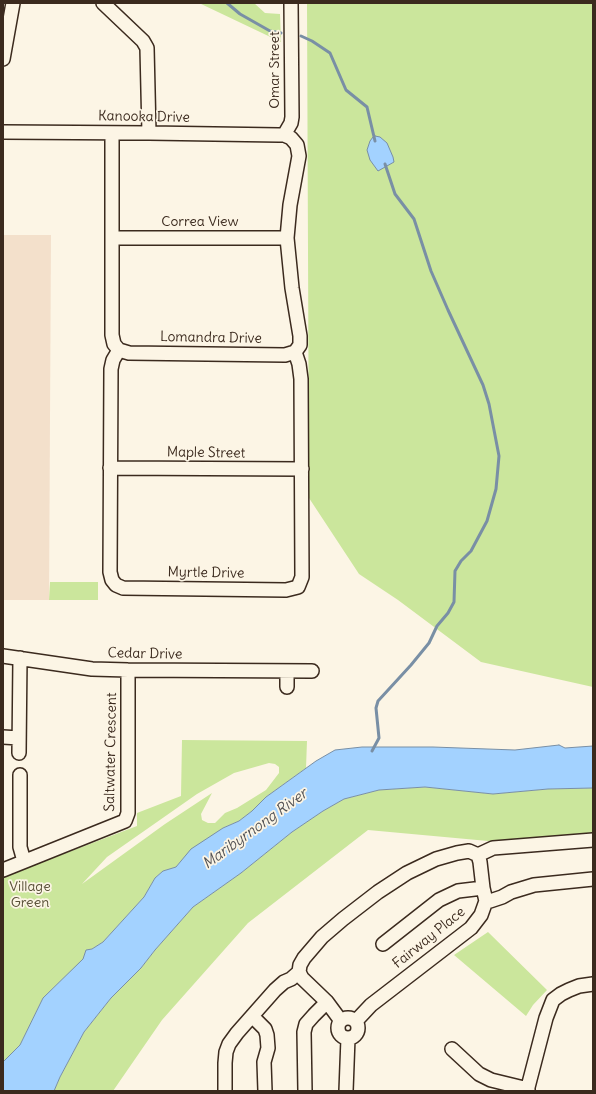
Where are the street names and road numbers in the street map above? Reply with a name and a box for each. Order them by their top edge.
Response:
street label: Omar Street [267,31,283,109]
street label: Kanooka Drive [98,108,190,126]
street label: Correa View [161,214,239,230]
street label: Lomandra Drive [160,329,262,347]
street label: Maple Street [167,444,245,462]
street label: Myrtle Drive [167,564,245,582]
street label: Cedar Drive [107,645,183,663]
street label: Saltwater Crescent [102,692,120,812]
street label: Fairway Place [389,904,469,972]

